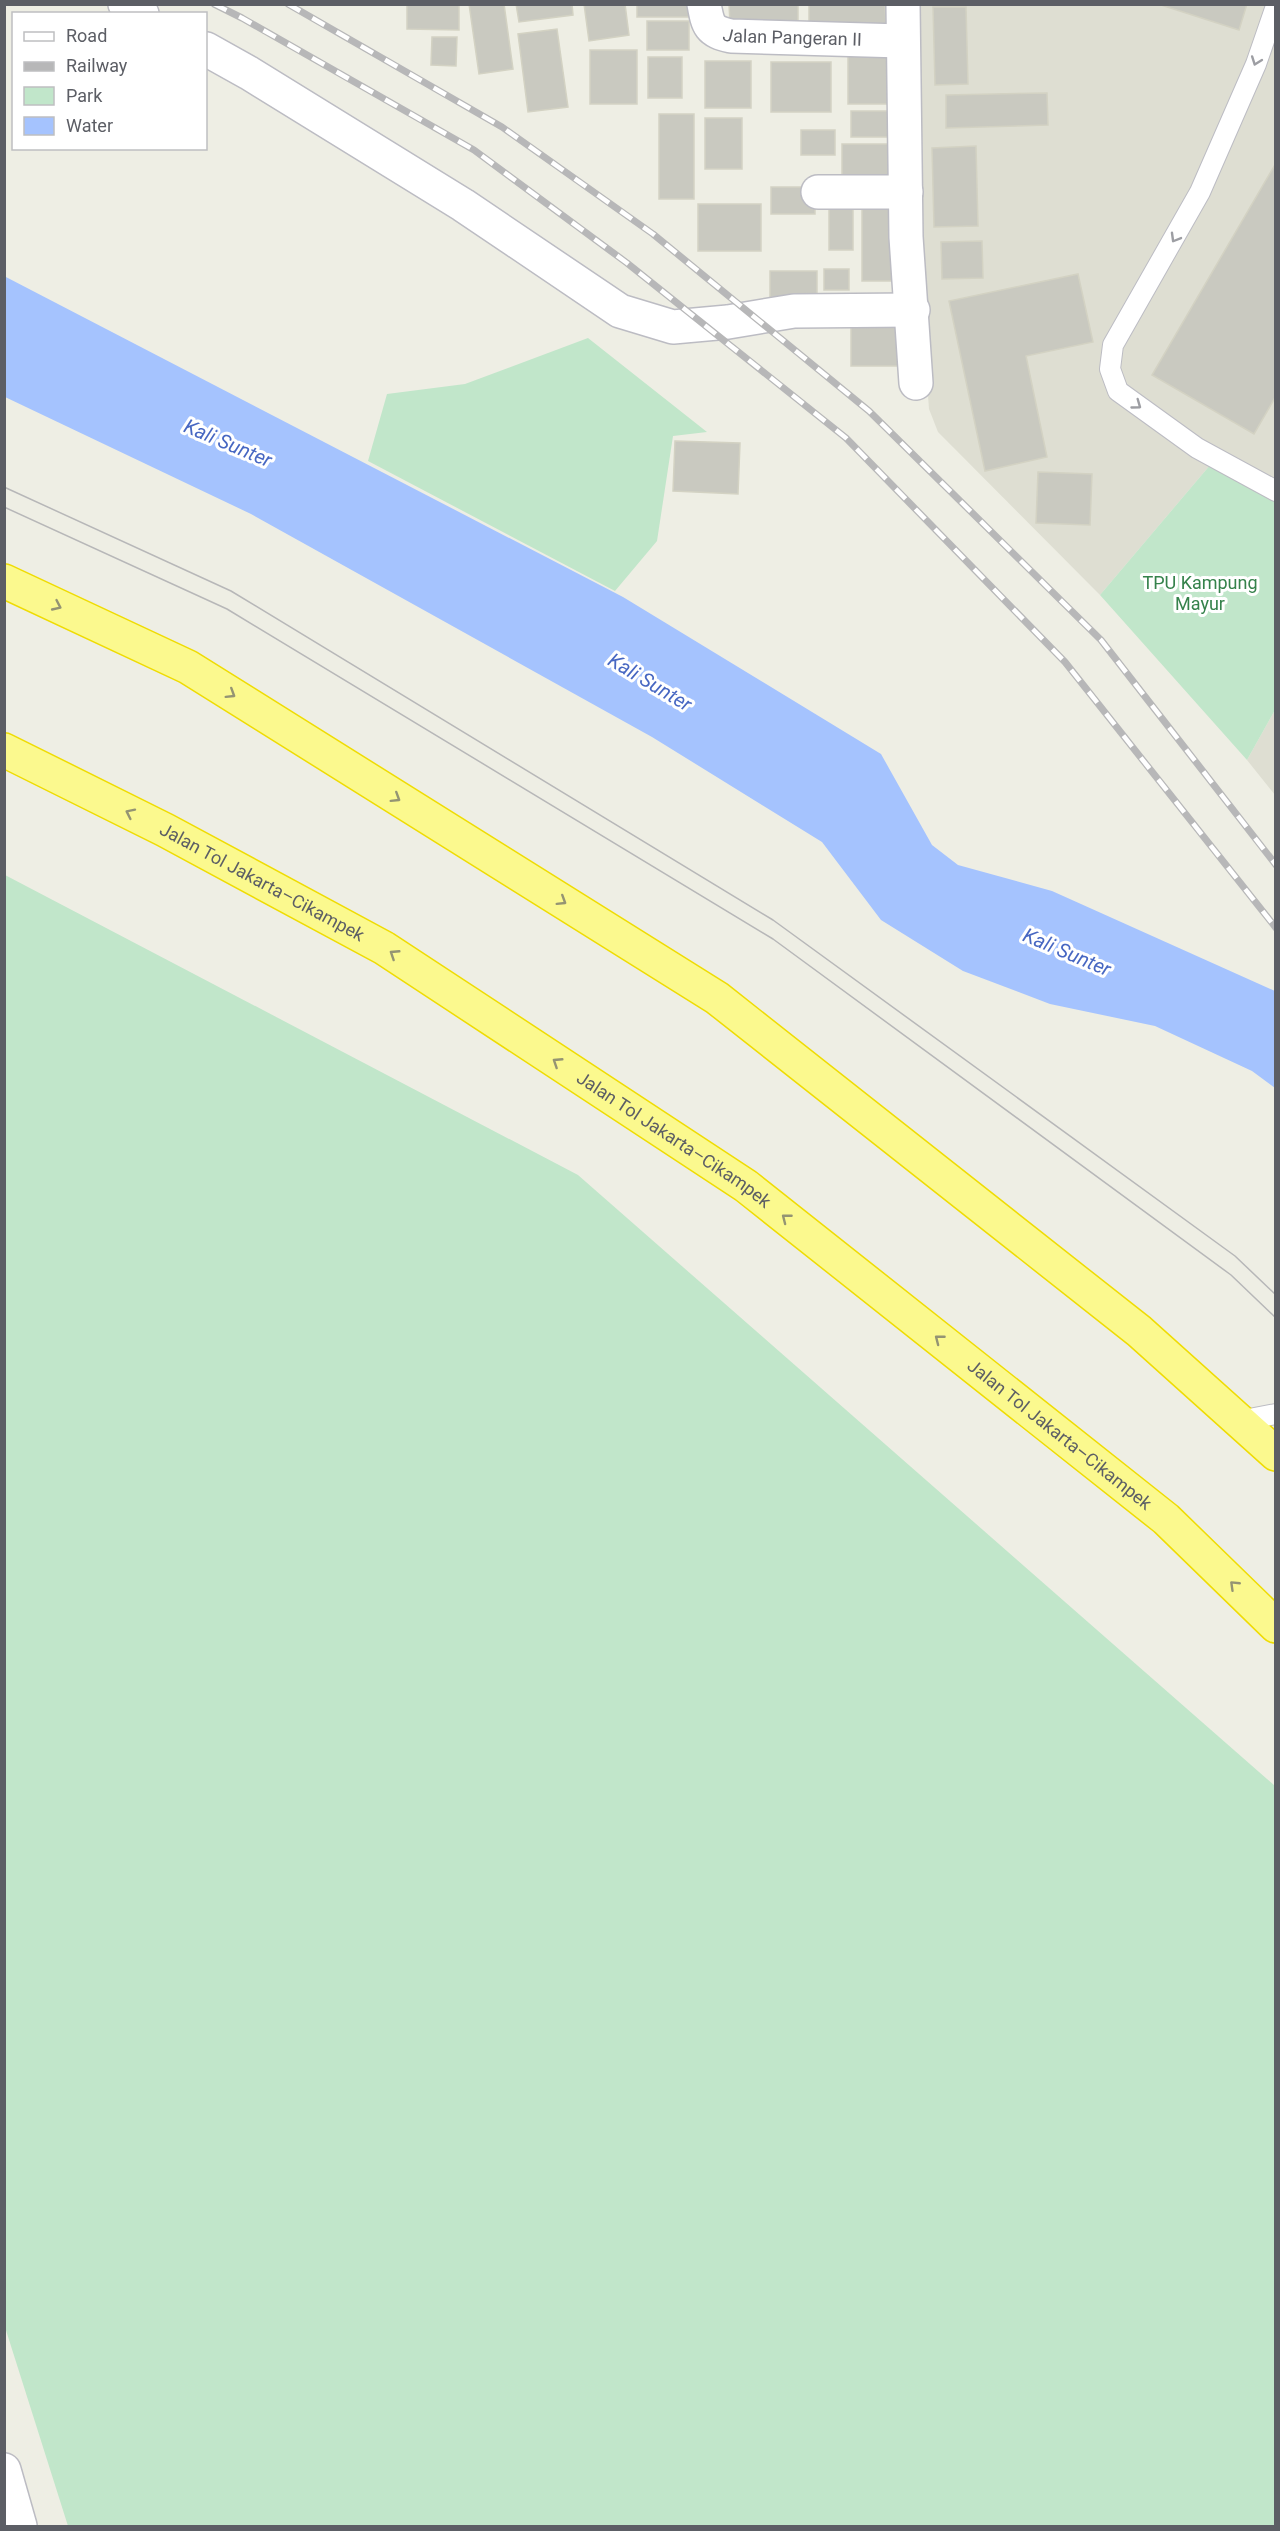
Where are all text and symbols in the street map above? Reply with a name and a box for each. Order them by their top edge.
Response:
legend [12,12,207,150]
street label: Jalan Pangeran II [721,23,862,50]
text: Road [66,25,107,46]
text: Railway [66,55,128,76]
one-way arrow [1251,55,1264,66]
text: Park [66,85,103,106]
text: Water [66,115,113,136]
one-way arrow [1170,232,1182,242]
one-way arrow [1131,398,1142,409]
water label: Kali Sunter [180,414,277,473]
park label: TPU Kampung Mayur [1142,572,1258,614]
one-way arrow [51,598,62,610]
water label: Kali Sunter [604,648,697,717]
one-way arrow [225,687,235,699]
one-way arrow [390,790,400,802]
one-way arrow [125,808,136,820]
street label: Jalan Tol Jakarta–Cikampek [156,818,369,946]
one-way arrow [556,893,566,905]
water label: Kali Sunter [1019,923,1116,982]
one-way arrow [390,951,401,962]
one-way arrow [553,1058,564,1069]
street label: Jalan Tol Jakarta–Cikampek [573,1067,776,1212]
one-way arrow [782,1215,793,1226]
one-way arrow [935,1336,946,1347]
street label: Jalan Tol Jakarta–Cikampek [964,1355,1157,1514]
one-way arrow [1230,1582,1241,1593]

